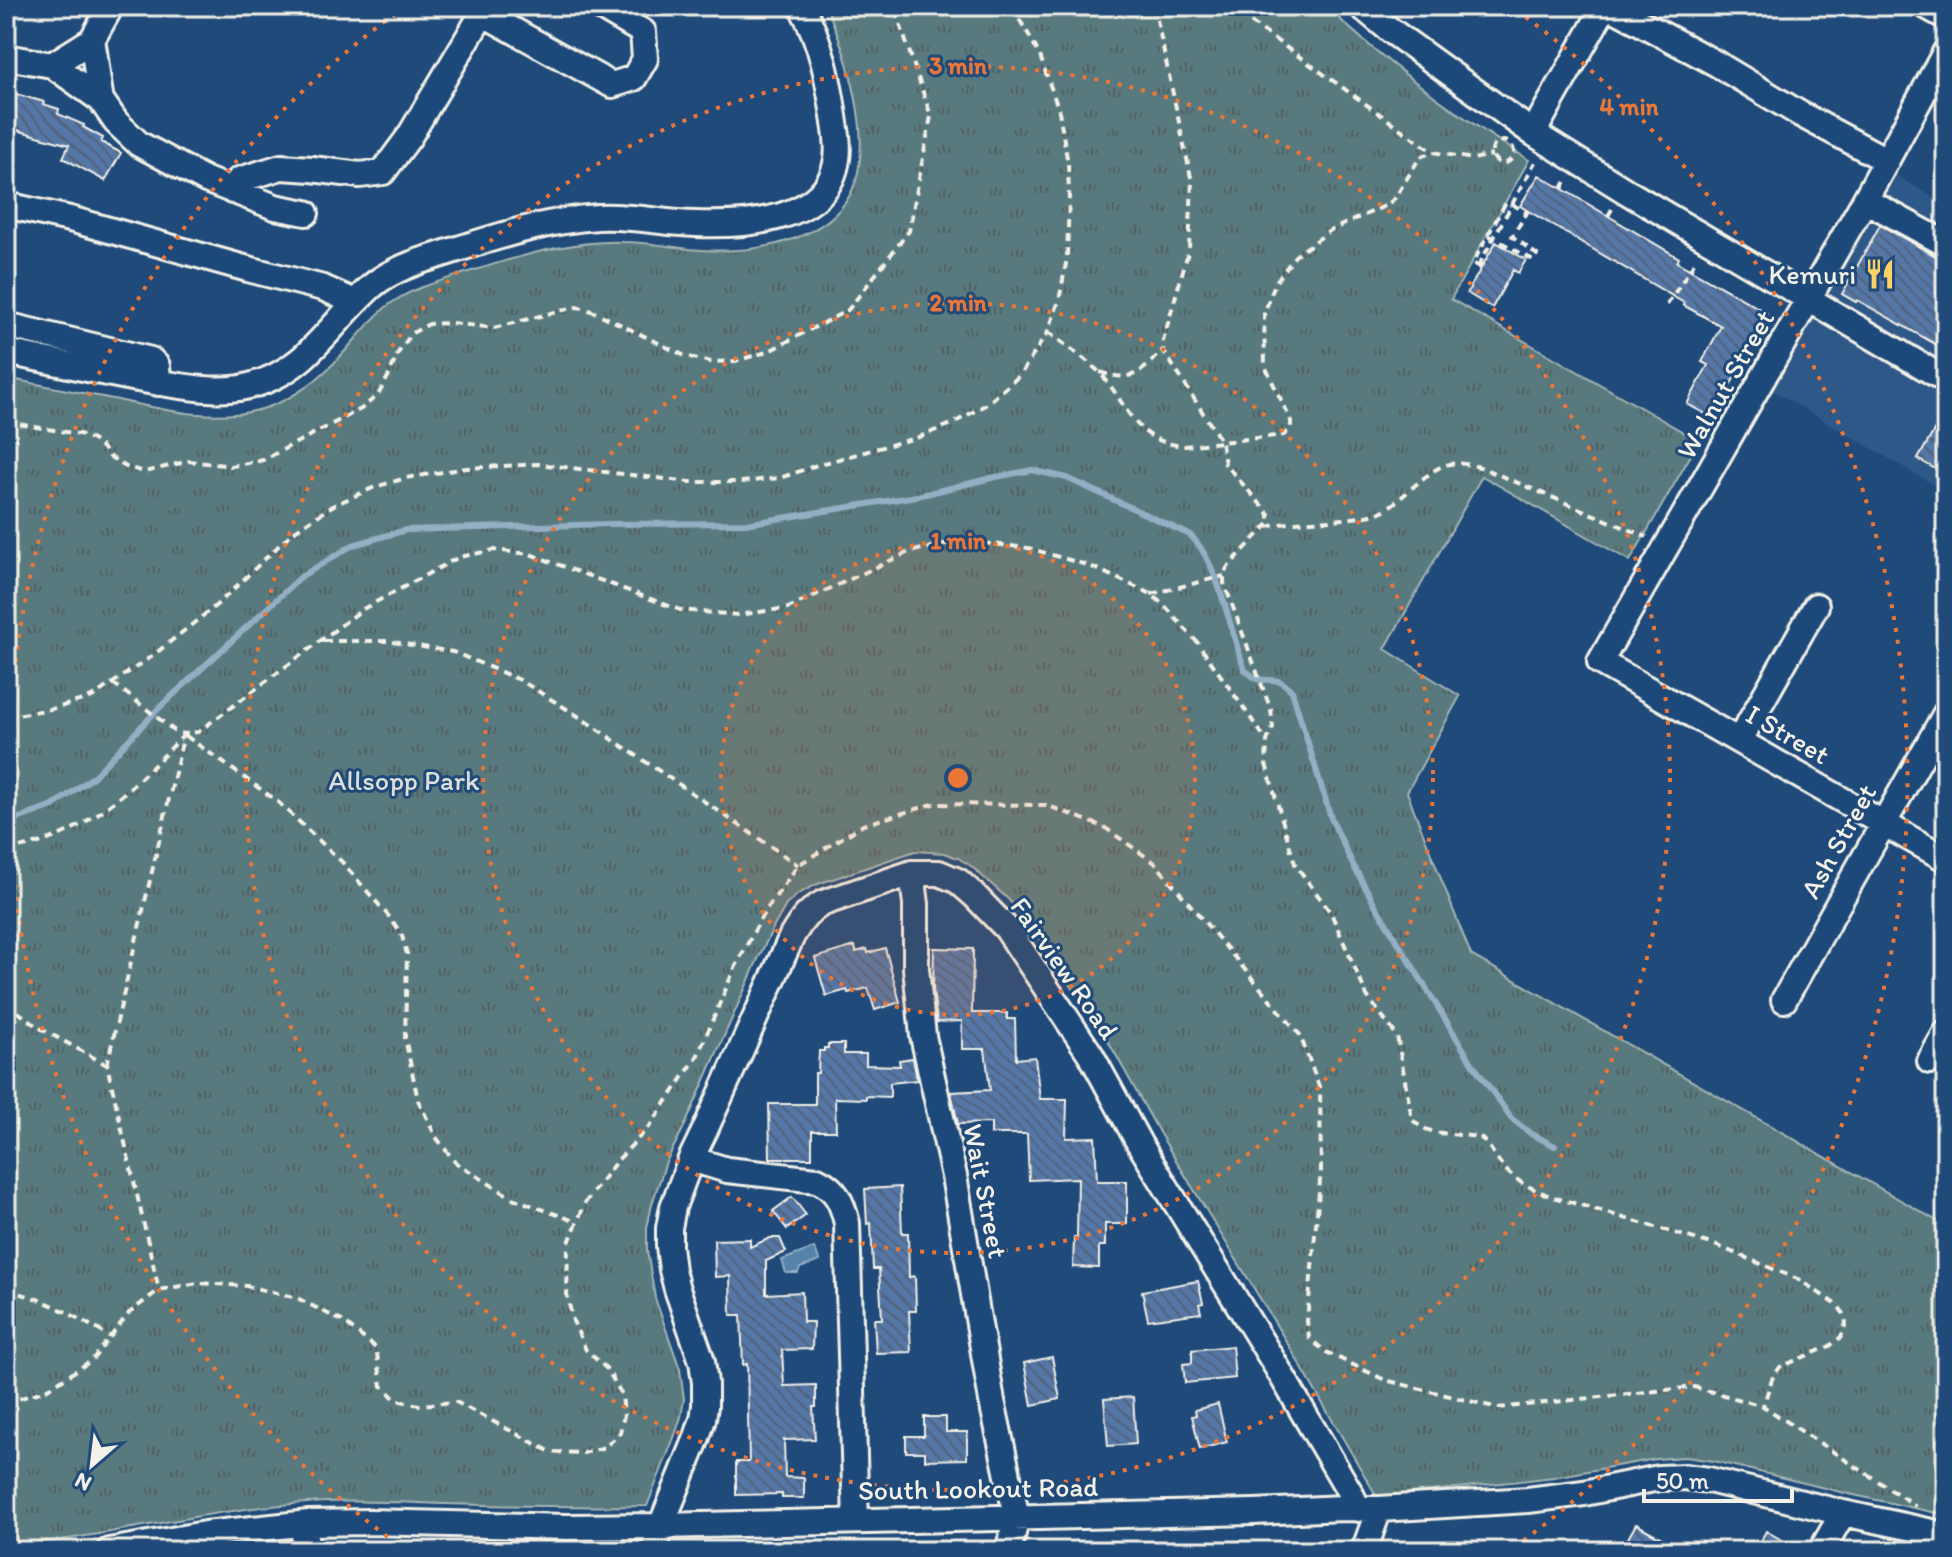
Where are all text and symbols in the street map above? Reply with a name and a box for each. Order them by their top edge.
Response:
text: 3 min [929,51,987,80]
text: 4 min [1600,92,1659,121]
place label: Kemuri [1768,257,1856,291]
restaurant icon: Kemuri [1863,257,1897,291]
text: 2 min [929,288,987,317]
street label: Walnut Street [1669,303,1781,465]
text: 1 min [930,526,986,555]
street label: I Street [1740,697,1836,771]
park label: Allsopp Park [329,763,480,797]
centre of rings [944,764,972,792]
street label: Ash Street [1793,778,1883,904]
street label: Fairview Road [1003,890,1127,1046]
street label: Wait Street [956,1121,1016,1261]
north arrow [52,1425,132,1505]
scale bar [1644,1453,1792,1503]
text: 50 m [1656,1466,1709,1495]
text: N [70,1467,96,1498]
street label: South Lookout Road [858,1469,1098,1507]

